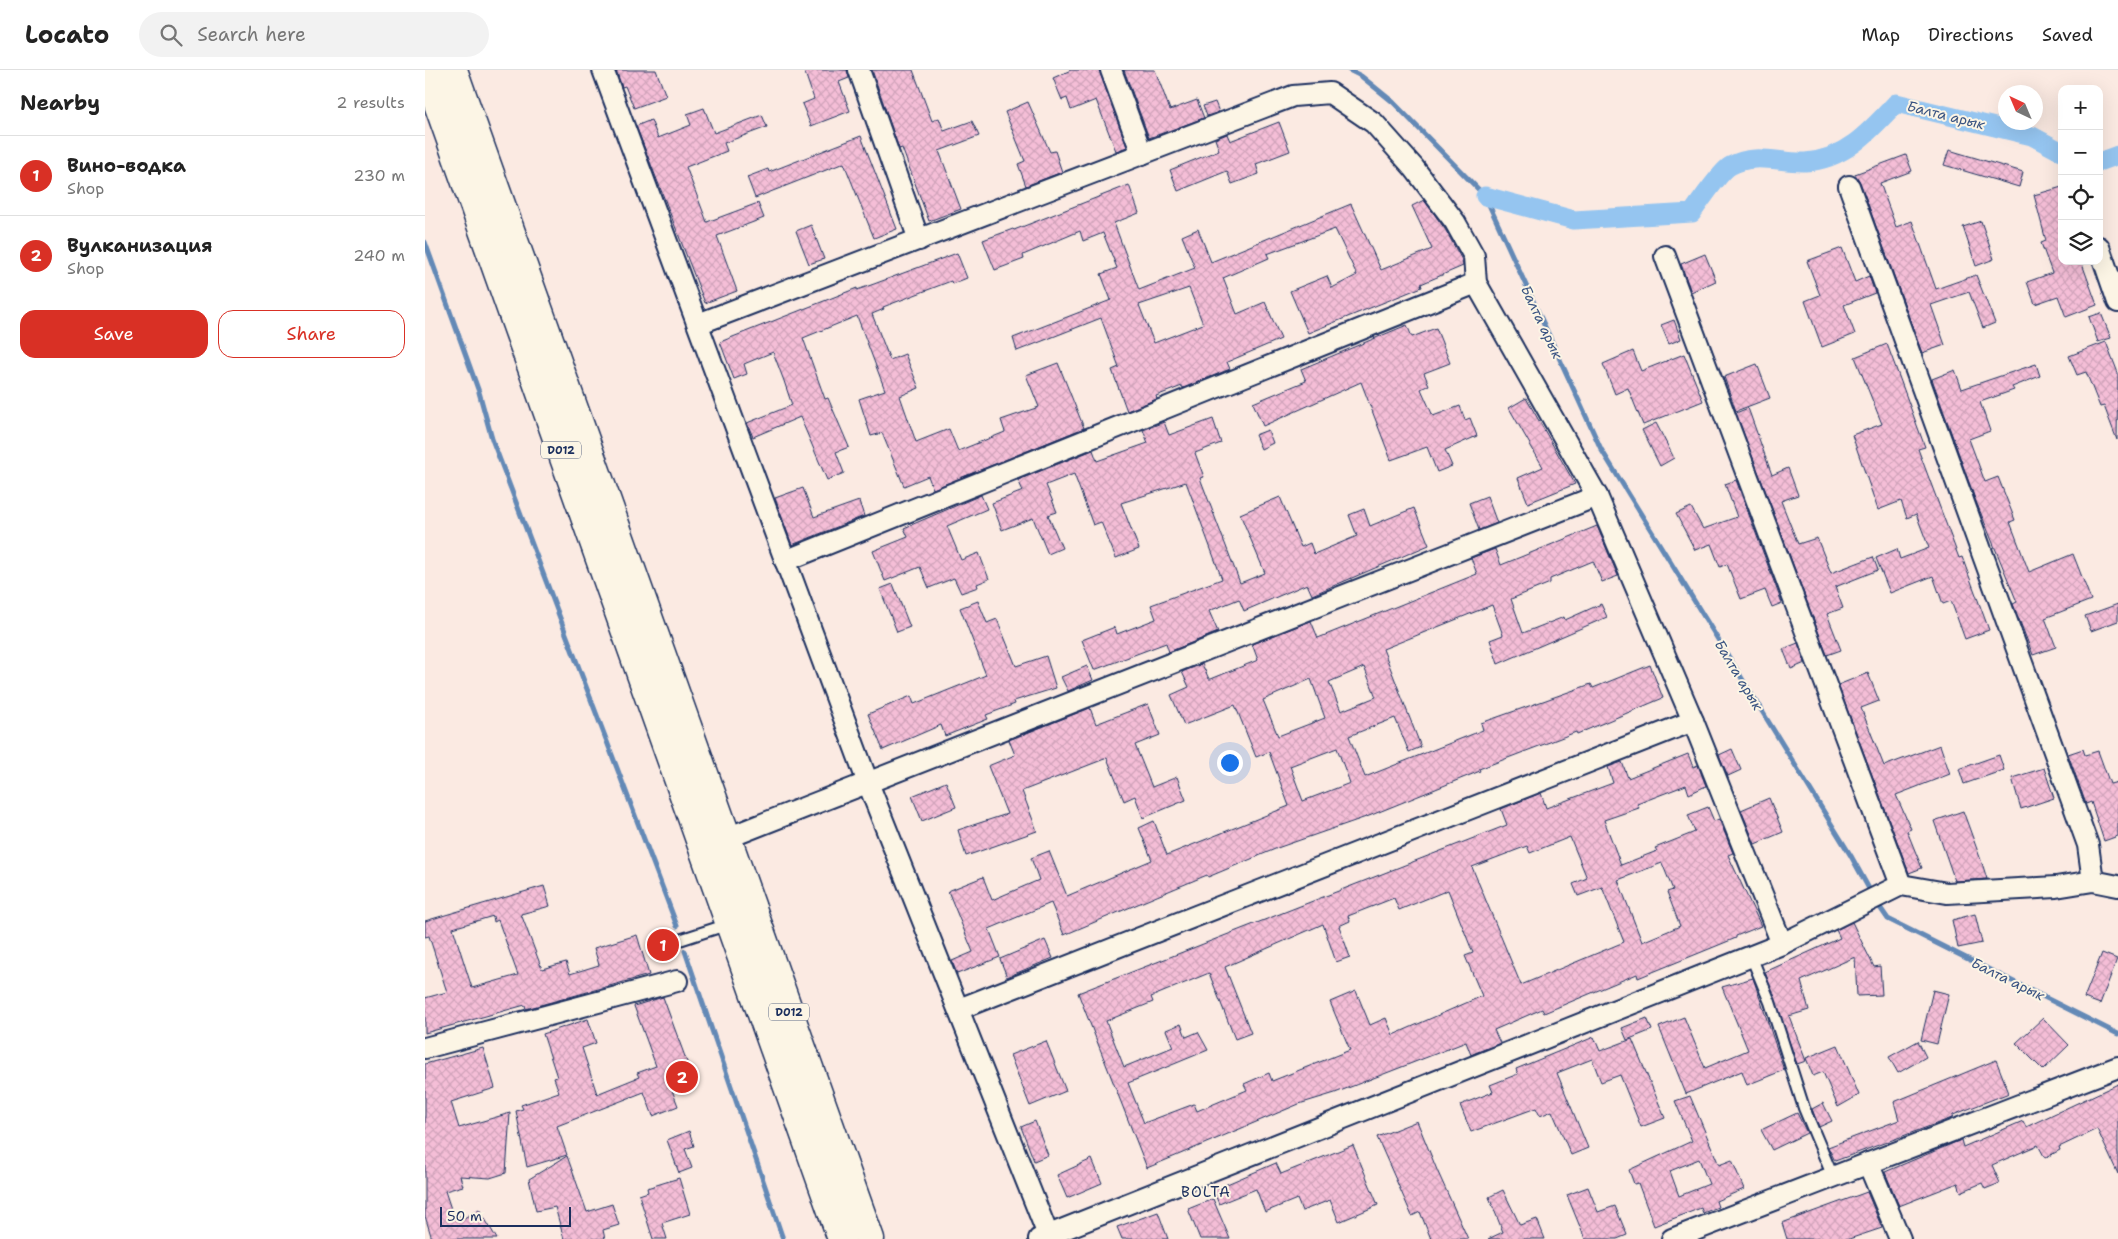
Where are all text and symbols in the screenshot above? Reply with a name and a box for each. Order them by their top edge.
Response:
search box [139,12,489,57]
text: Locato [25,19,109,51]
icon: search [157,21,185,49]
text: Search here [197,22,306,47]
text: Map [1862,23,1900,47]
text: Directions [1928,23,2014,47]
text: Saved [2042,23,2093,47]
north arrow [1998,85,2043,130]
map controls [2058,85,2103,265]
button: + [2058,85,2103,130]
text: Nearby [20,89,100,117]
text: 2 results [336,92,405,113]
water label: Балта арык [1905,97,1987,133]
button: − [2058,130,2103,175]
text: Вино-водка [67,153,186,178]
text: 1 [32,165,40,186]
text: 230 m [353,165,405,186]
button: locate [2058,175,2103,220]
text: Shop [67,178,104,199]
button: layers [2058,220,2103,265]
text: Вулканизация [67,233,212,258]
text: 2 [30,245,42,266]
text: 240 m [353,245,405,266]
text: Shop [67,258,104,279]
water label: Балта арык [1517,282,1567,362]
button: Save [20,310,208,358]
button: Share [218,310,405,358]
road number: D012 [541,442,581,458]
water label: Балта арык [1711,636,1767,714]
your location [1217,750,1243,776]
pin: 1 [647,926,679,964]
water label: Балта арык [1968,954,2048,1005]
road number: D012 [769,1004,809,1020]
pin: 2 [666,1058,698,1096]
district label: BOLTA [1181,1182,1231,1202]
scale bar [440,1204,571,1227]
text: 50 m [447,1207,482,1225]

